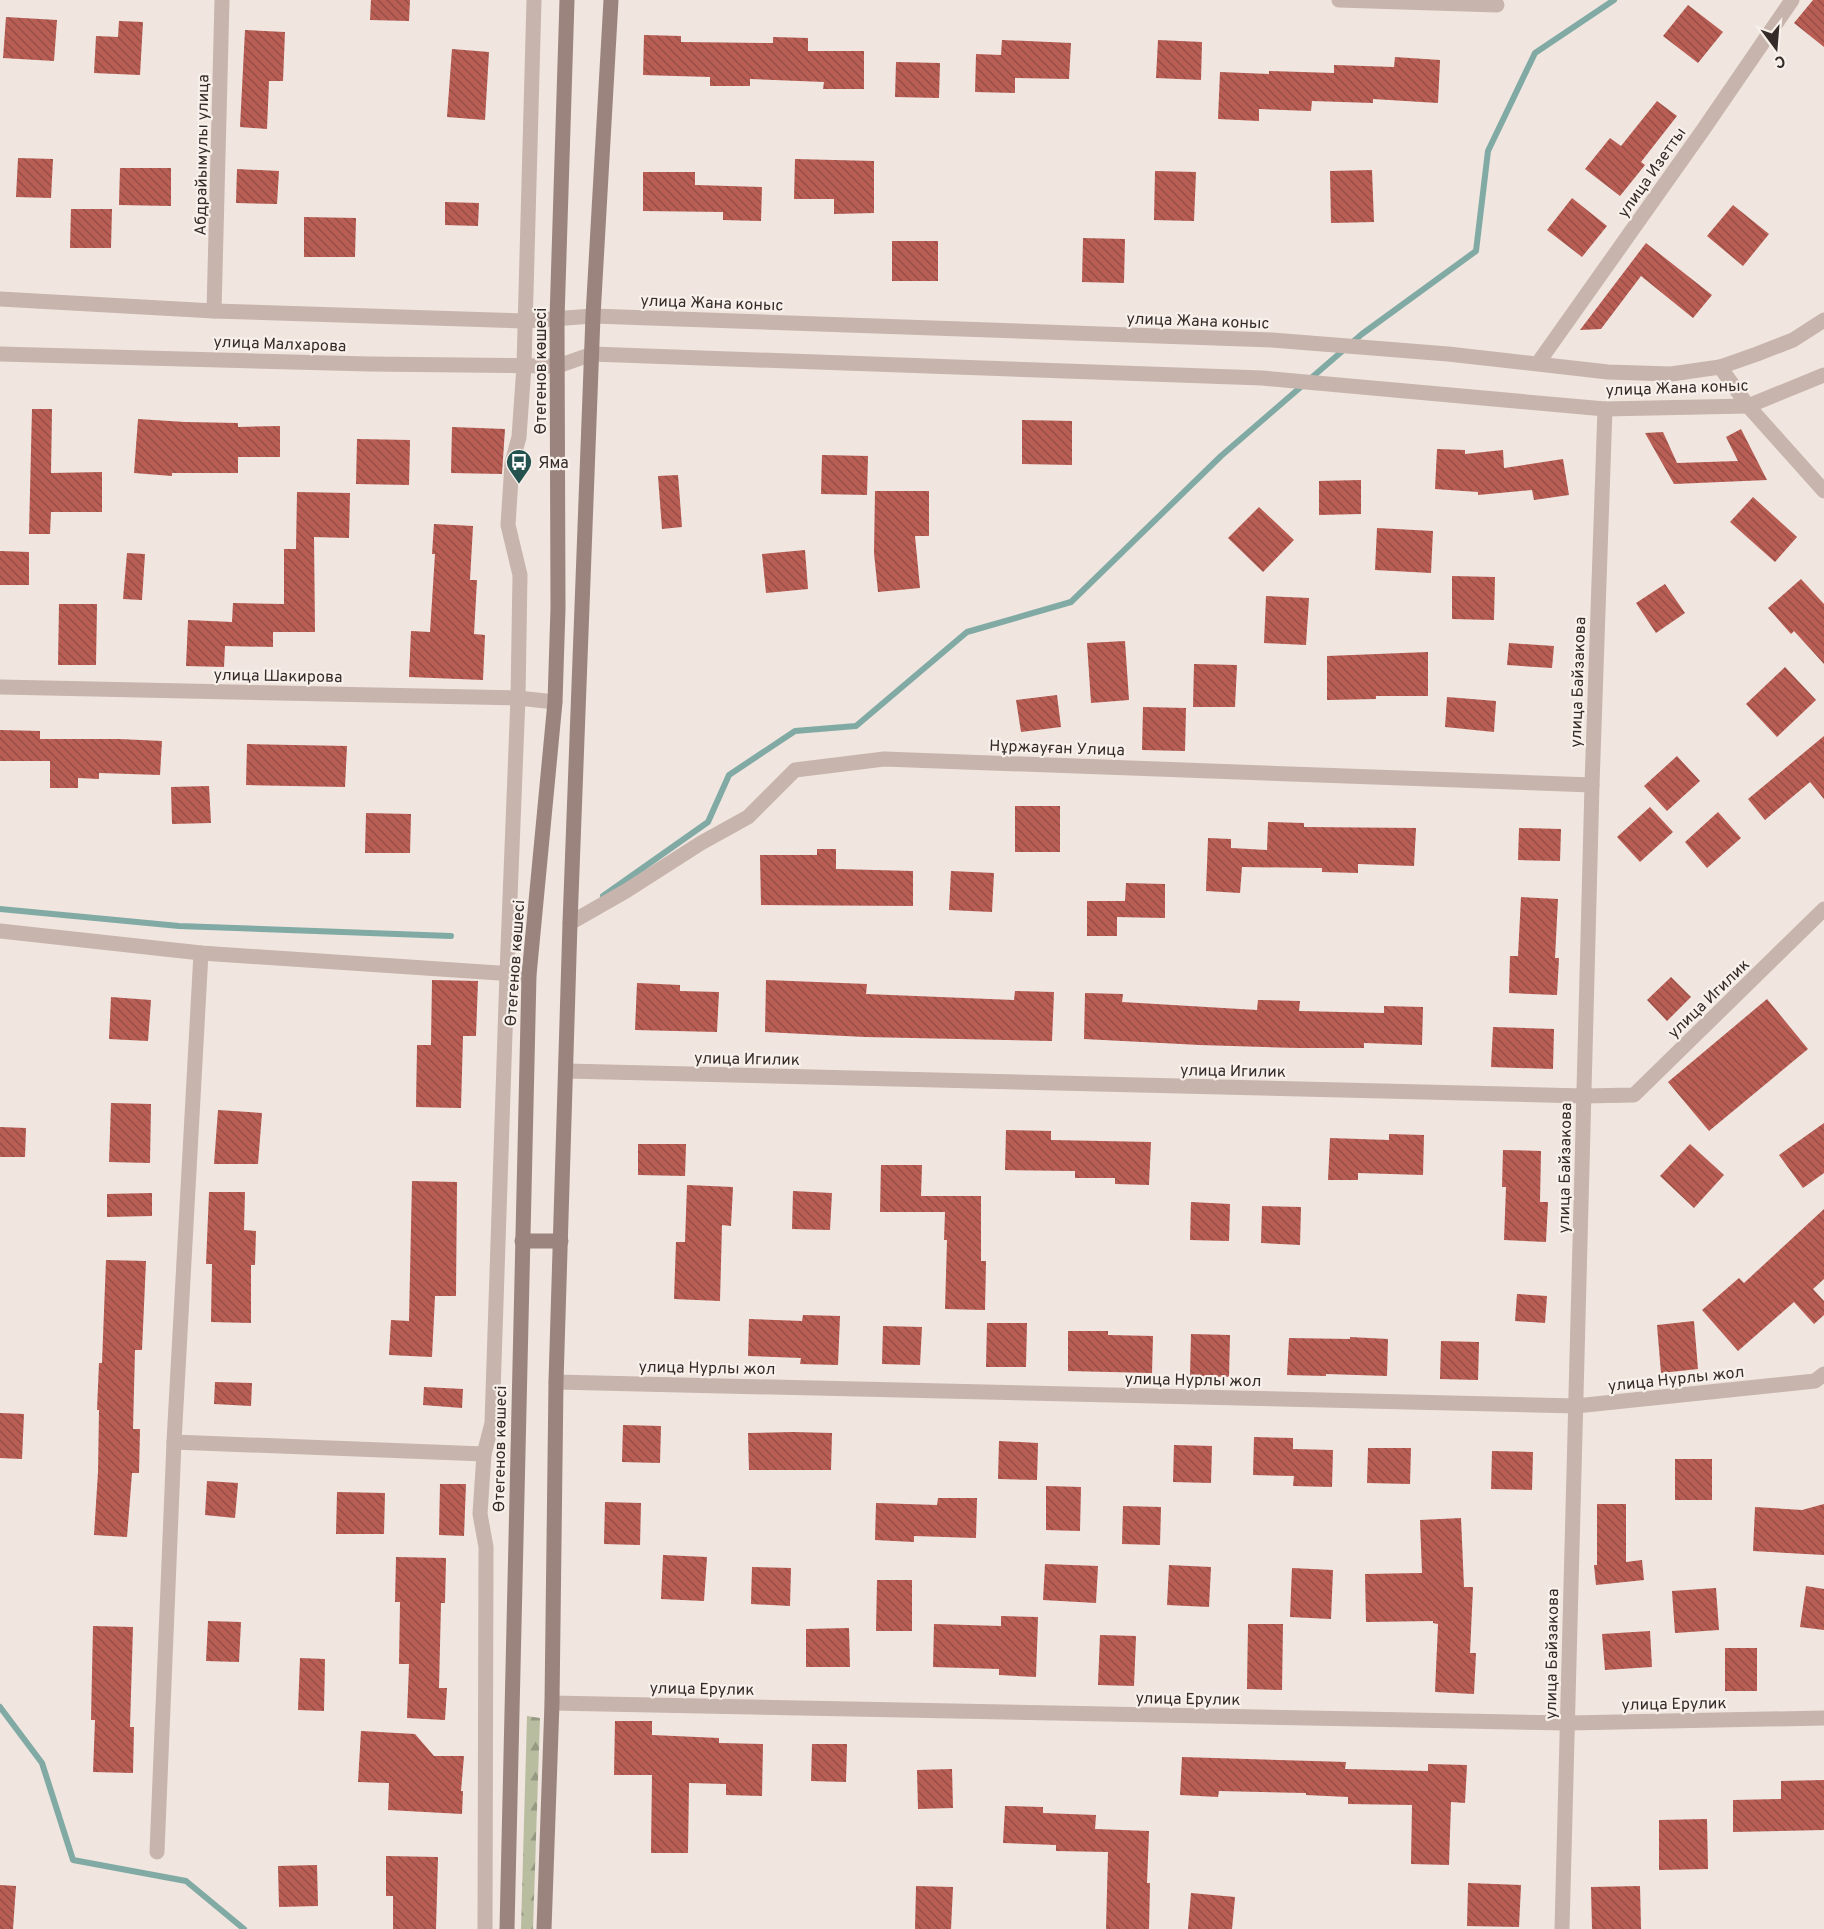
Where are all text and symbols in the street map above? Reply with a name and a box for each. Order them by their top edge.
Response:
north arrow [1746,18,1806,78]
text: С [1772,49,1787,72]
street label: Абдрайымулы улица [192,74,214,236]
street label: улица Изетты [1614,124,1691,222]
street label: улица Жана коныс [640,292,784,316]
street label: Өтегенов көшесі [532,308,552,434]
street label: улица Жана коныс [1126,310,1270,334]
street label: улица Малхарова [213,333,347,357]
street label: улица Жана коныс [1605,377,1749,401]
bus stop icon: Яма [504,447,534,485]
place label: Яма [538,454,569,474]
street label: улица Байзакова [1567,616,1591,748]
street label: улица Шакирова [213,666,343,688]
street label: Нұржауған Улица [989,737,1125,761]
street label: Өтегенов көшесі [502,899,530,1027]
street label: улица Игилик [1664,955,1754,1043]
street label: улица Игилик [694,1049,800,1071]
street label: улица Игилик [1180,1061,1286,1083]
street label: улица Байзакова [1555,1102,1577,1234]
street label: улица Нурлы жол [638,1358,776,1380]
street label: улица Нурлы жол [1607,1363,1745,1397]
street label: улица Нурлы жол [1124,1370,1262,1392]
street label: Өтегенов көшесі [490,1385,512,1513]
street label: улица Байзакова [1542,1588,1564,1720]
street label: улица Ерулик [649,1679,755,1701]
street label: улица Ерулик [1135,1689,1241,1711]
street label: улица Ерулик [1621,1694,1727,1716]

